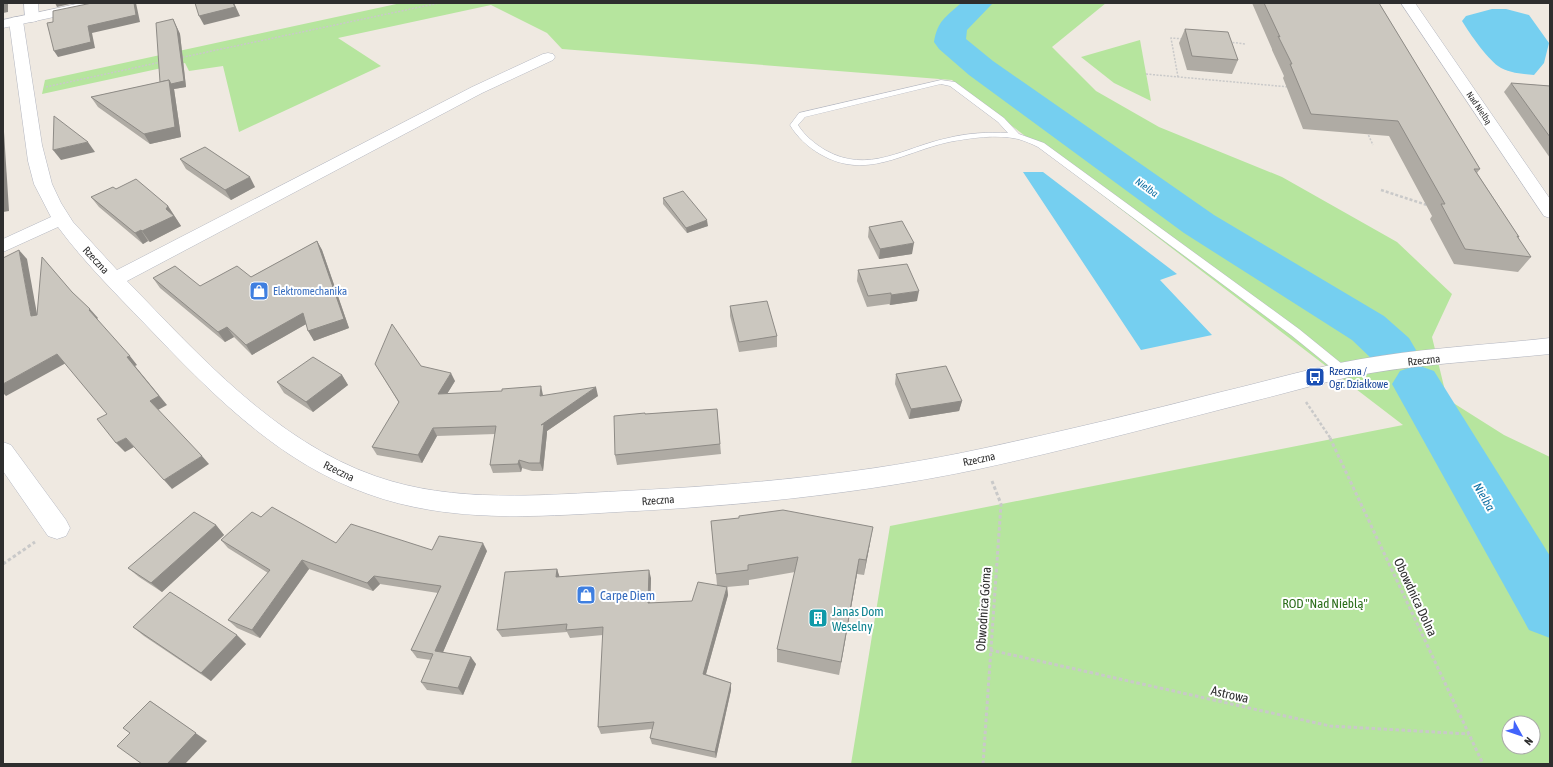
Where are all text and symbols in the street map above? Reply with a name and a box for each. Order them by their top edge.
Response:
street label: Nad Nielbą [1464,90,1494,126]
water label: Nielba [1133,176,1160,199]
street label: Rzeczna [80,244,112,276]
shop icon: Elektromechanika [248,280,270,302]
place label: Elektromechanika [273,285,347,297]
street label: Rzeczna [1407,352,1441,368]
place label: Rzeczna / Ogr. Działkowe [1329,365,1388,390]
bus stop icon: Rzeczna / Ogr. Działkowe [1304,366,1326,388]
street label: Rzeczna [962,450,996,468]
street label: Rzeczna [322,458,356,484]
water label: Nielba [1471,481,1498,514]
street label: Rzeczna [641,493,675,507]
street label: Obowdnica Dolna [1391,556,1440,639]
street label: Obwodnica Górna [973,566,994,652]
shop icon: Carpe Diem [575,584,597,606]
place label: Carpe Diem [600,588,655,603]
park label: ROD "Nad Nieblą" [1282,596,1368,611]
place label: Janas Dom Weselny [832,604,884,634]
building icon: Janas Dom Weselny [807,607,829,629]
street label: Astrowa [1210,683,1250,706]
north arrow [1501,715,1541,755]
text: N [1522,735,1535,748]

